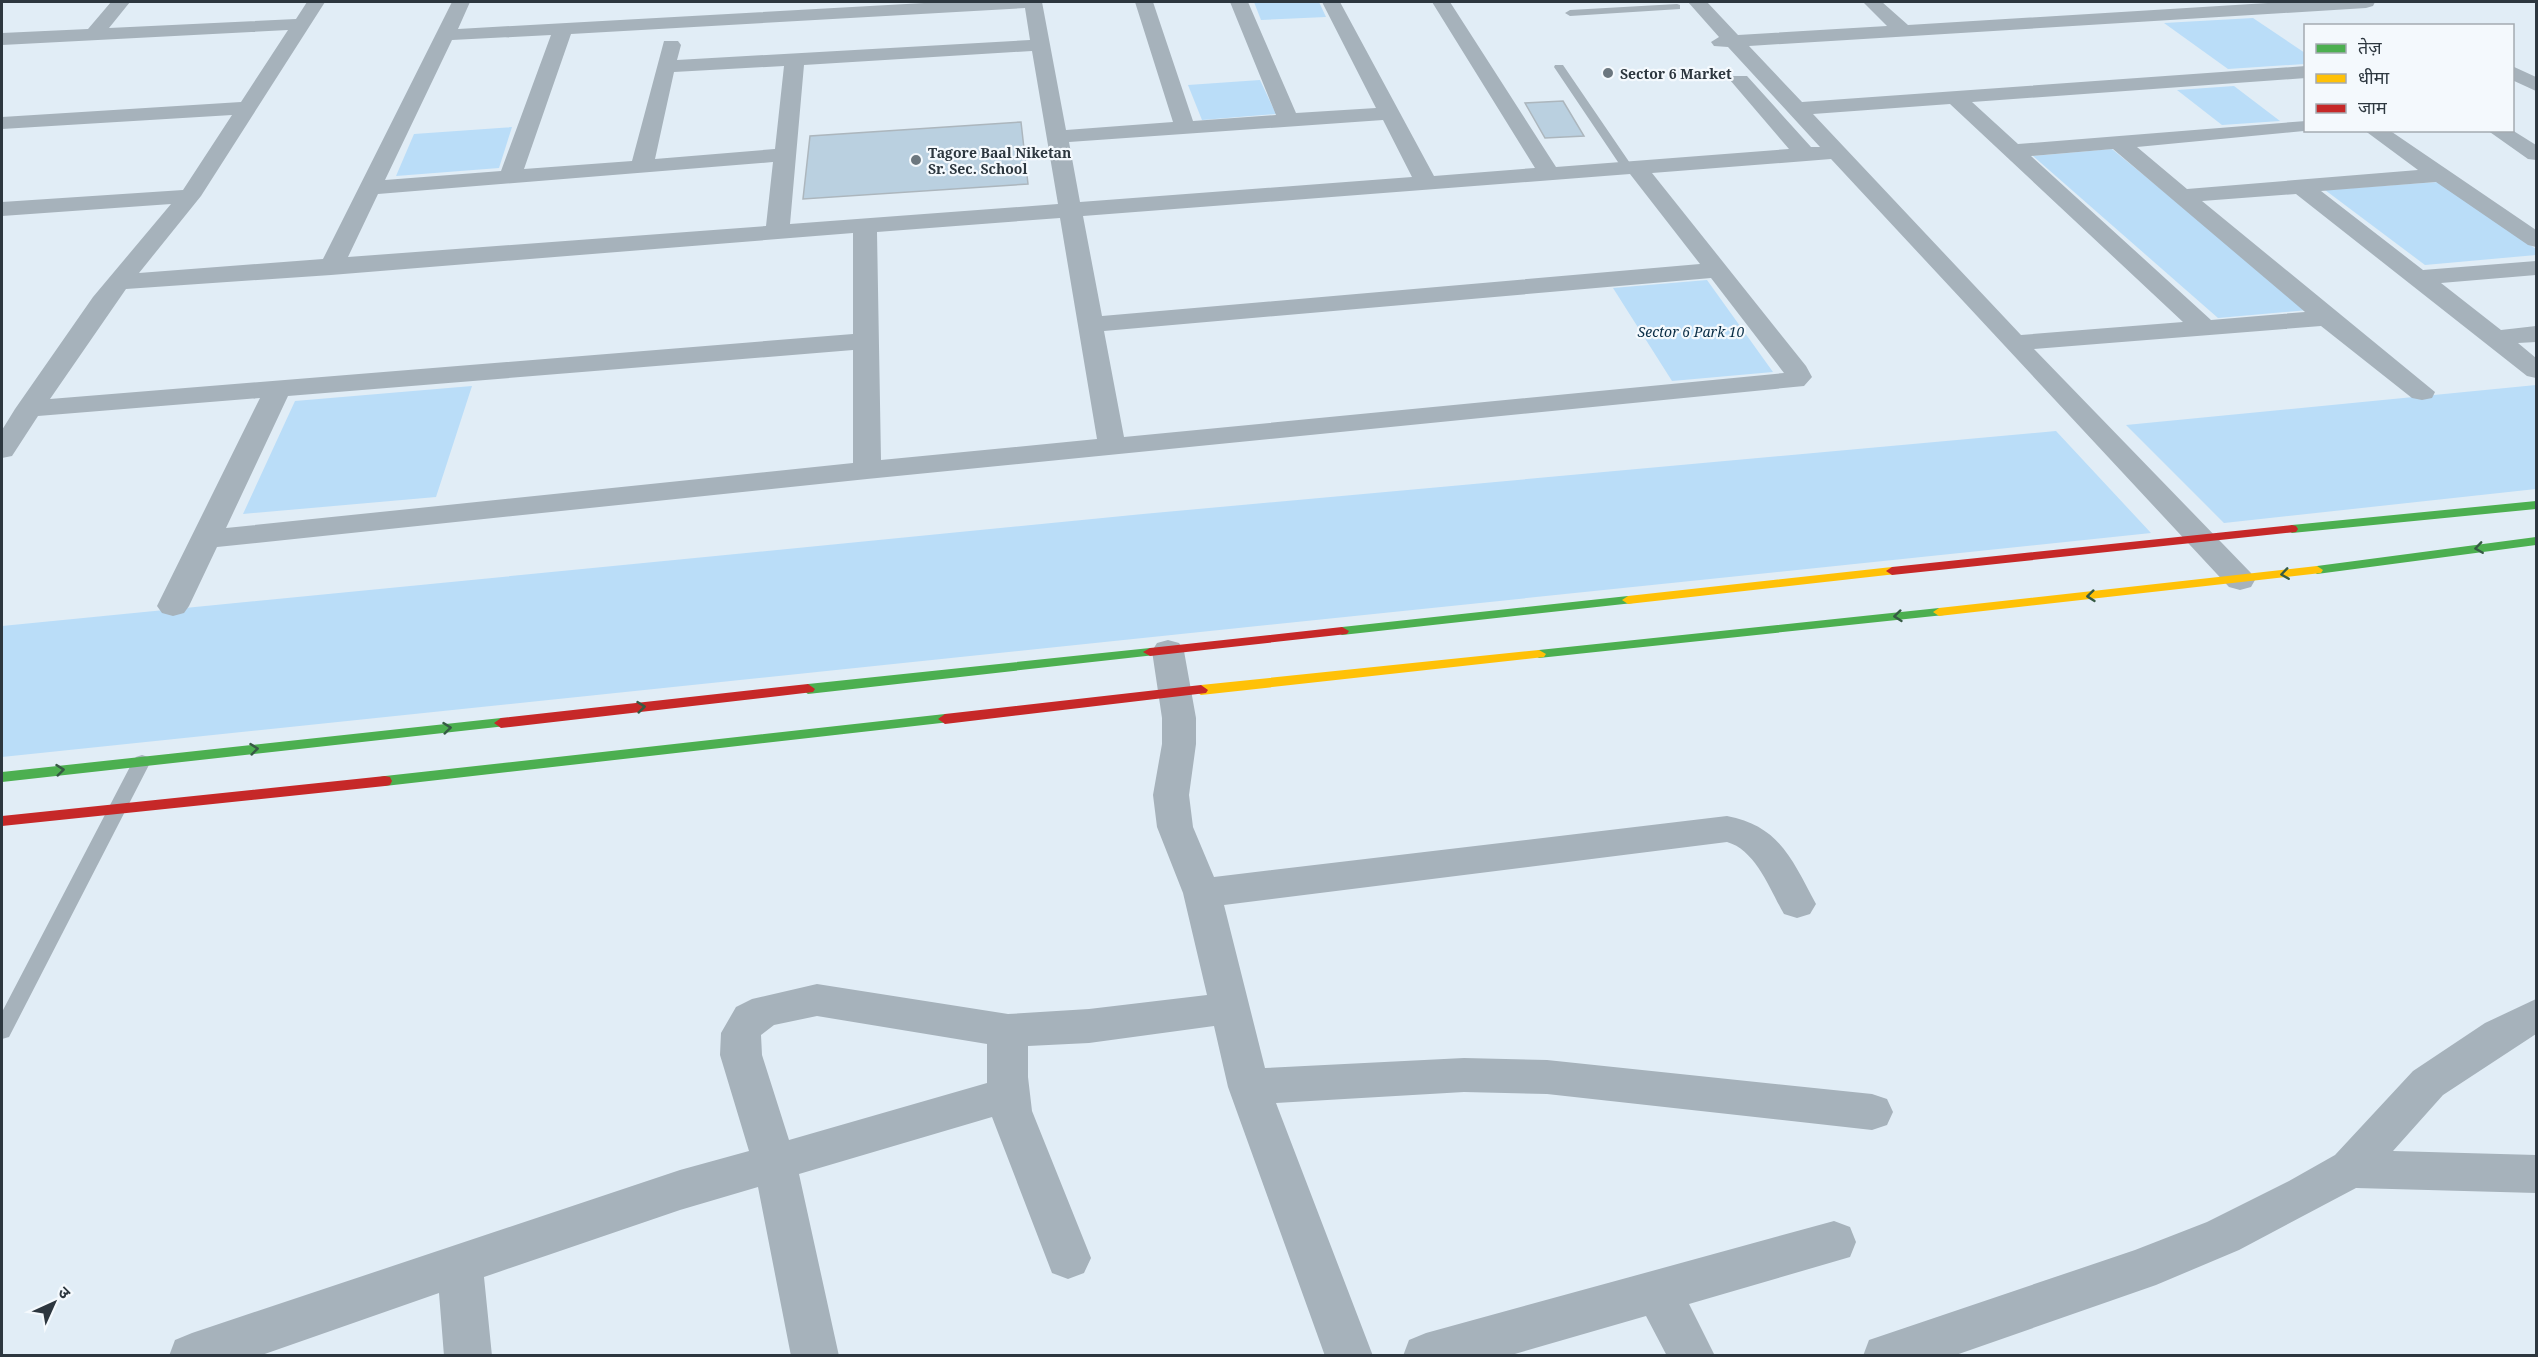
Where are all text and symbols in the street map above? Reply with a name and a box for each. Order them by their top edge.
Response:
legend [2304,24,2514,132]
text: तेज़ [2358,35,2382,59]
place label: Sector 6 Market [1620,64,1732,83]
text: धीमा [2358,65,2389,89]
marker: Sector 6 Market [1601,66,1615,80]
text: जाम [2358,95,2388,119]
place label: Tagore Baal Niketan Sr. Sec. School [928,143,1071,178]
marker: Tagore Baal Niketan Sr. Sec. School [909,153,923,167]
park label: Sector 6 Park 10 [1638,322,1745,341]
one-way arrow [2474,542,2483,554]
one-way arrow [2281,567,2290,579]
one-way arrow [2087,589,2096,602]
one-way arrow [1893,609,1902,622]
one-way arrow [637,701,646,714]
one-way arrow [443,722,452,735]
one-way arrow [249,743,258,756]
one-way arrow [55,764,64,777]
north arrow [24,1273,84,1333]
text: उ [54,1281,76,1304]

